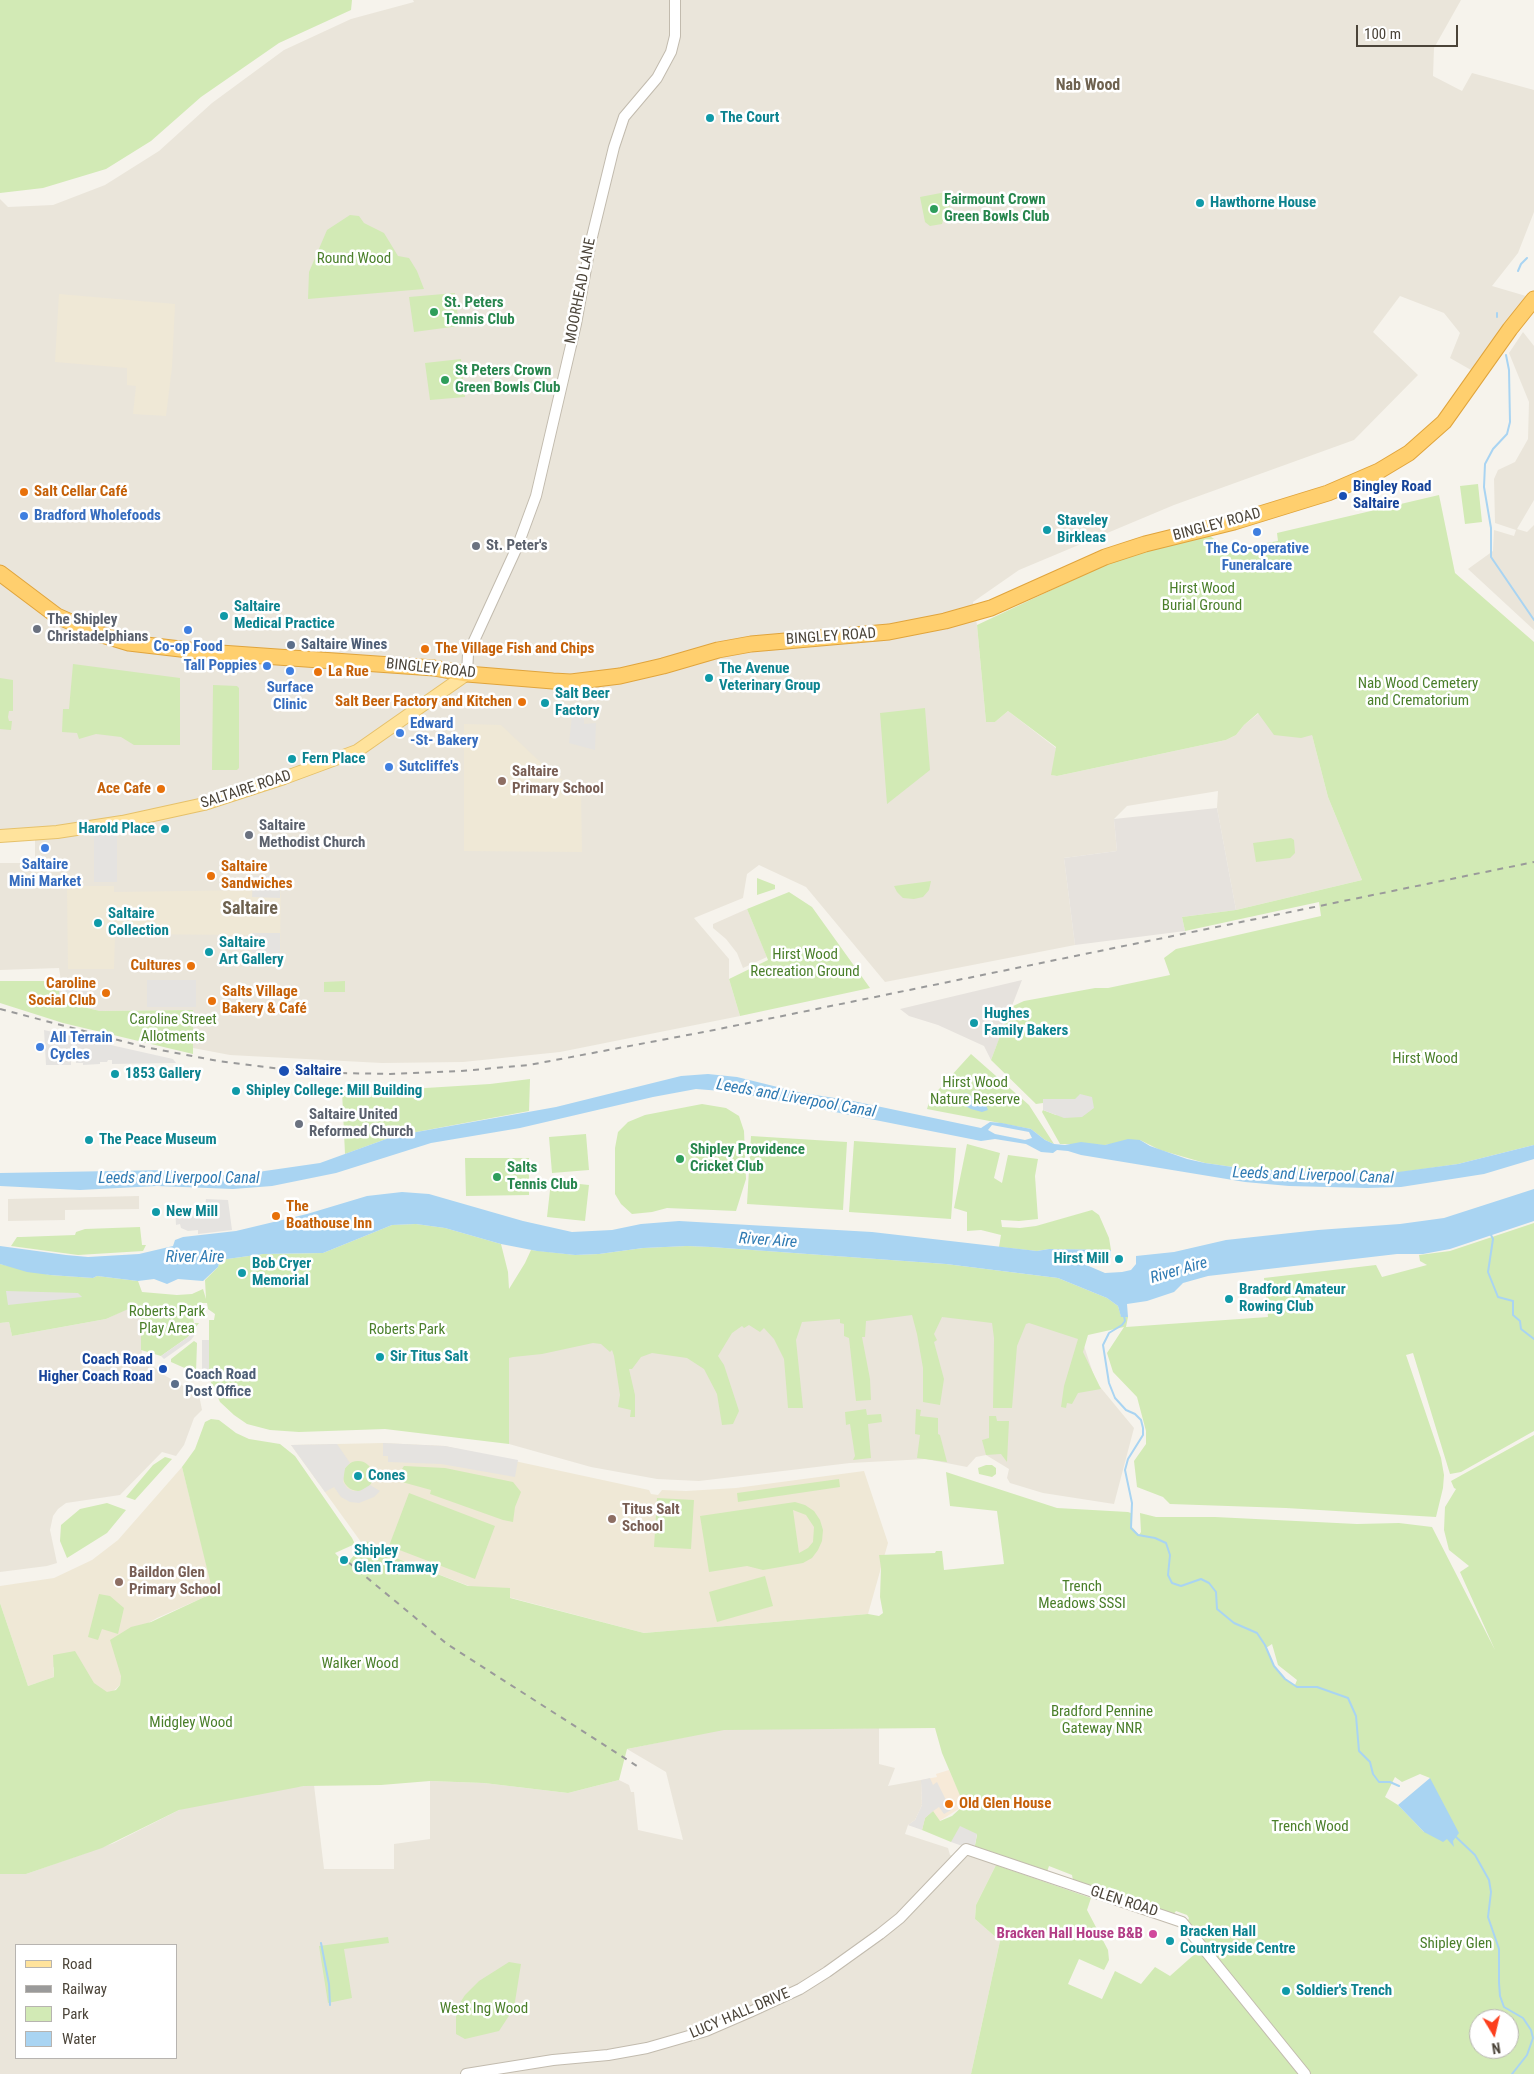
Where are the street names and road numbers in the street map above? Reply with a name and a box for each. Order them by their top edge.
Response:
street label: MOORHEAD LANE [562,237,600,345]
street label: BINGLEY ROAD [1171,505,1263,545]
street label: BINGLEY ROAD [785,625,877,649]
street label: BINGLEY ROAD [385,655,477,683]
street label: SALTAIRE ROAD [198,767,294,813]
street label: GLEN ROAD [1088,1883,1160,1921]
street label: LUCY HALL DRIVE [687,1985,793,2043]

